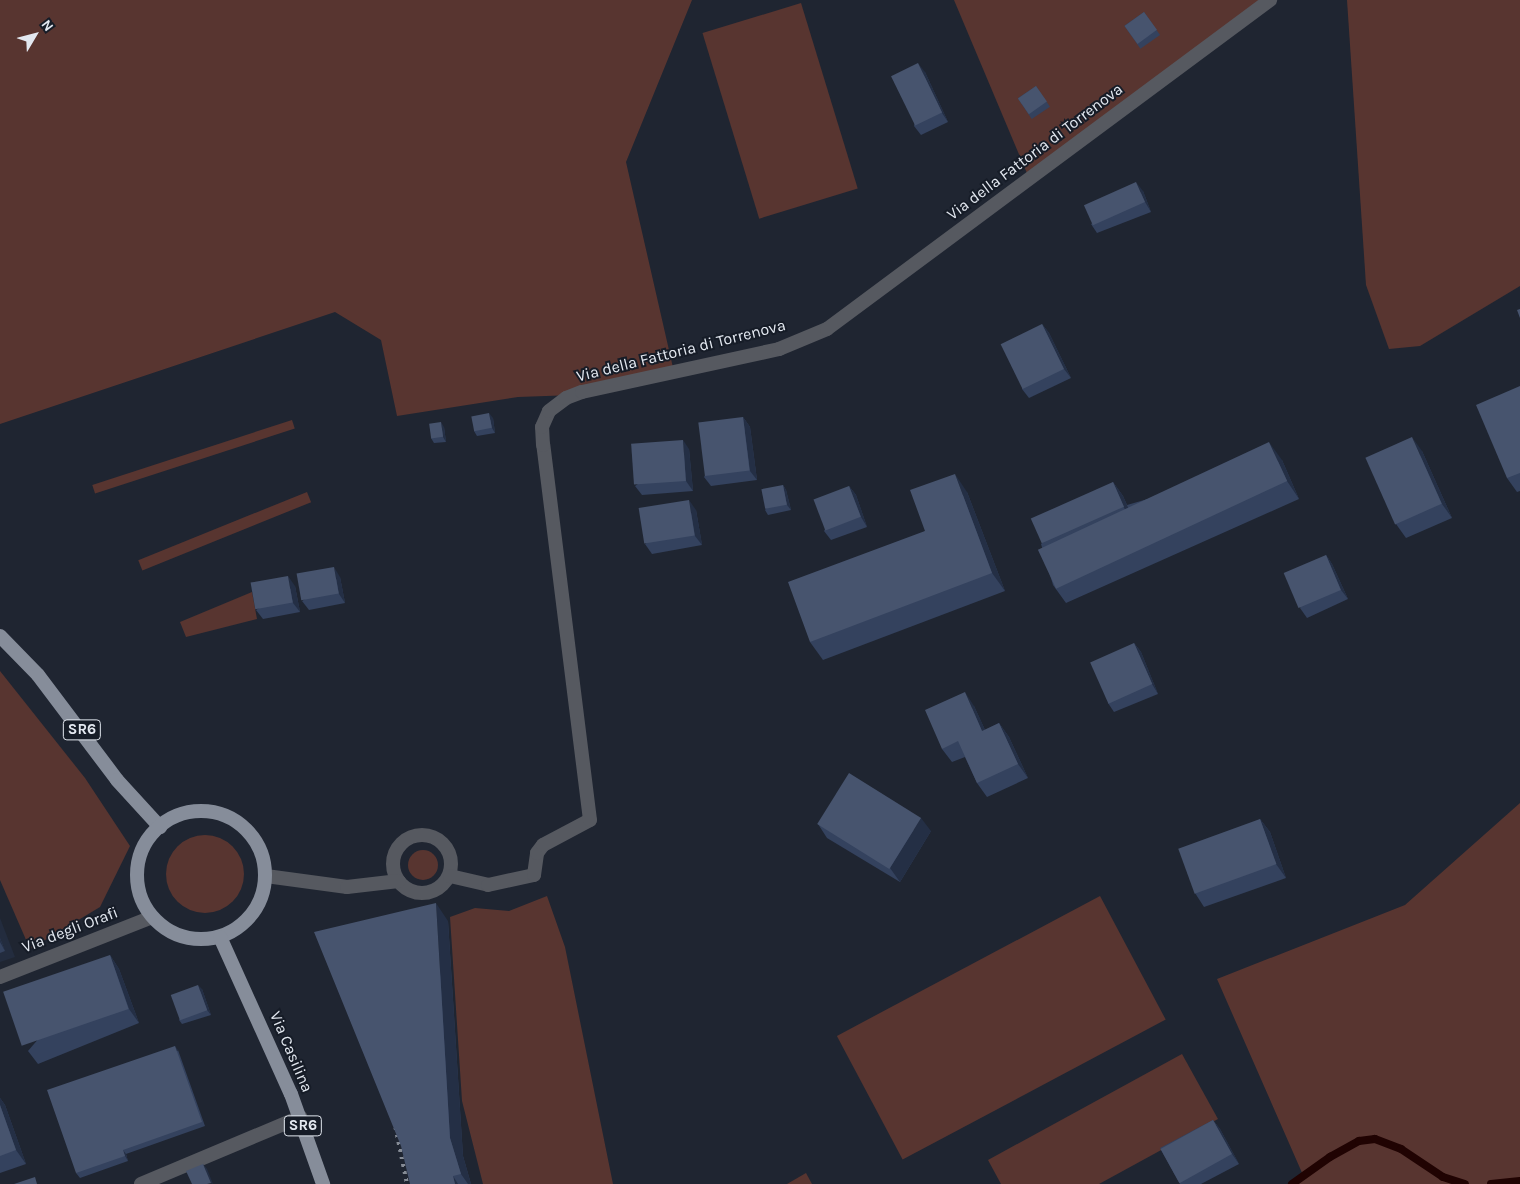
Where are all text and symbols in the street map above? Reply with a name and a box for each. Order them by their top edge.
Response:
north arrow [10,10,60,60]
text: N [38,17,57,35]
street label: Via della Fattoria di Torrenova [943,80,1127,224]
street label: Via della Fattoria di Torrenova [574,316,788,386]
road number: SR6 [62,718,102,742]
street label: Via degli Orafi [19,903,121,957]
street label: Via Casilina [265,1009,317,1095]
road number: SR6 [283,1114,323,1138]

